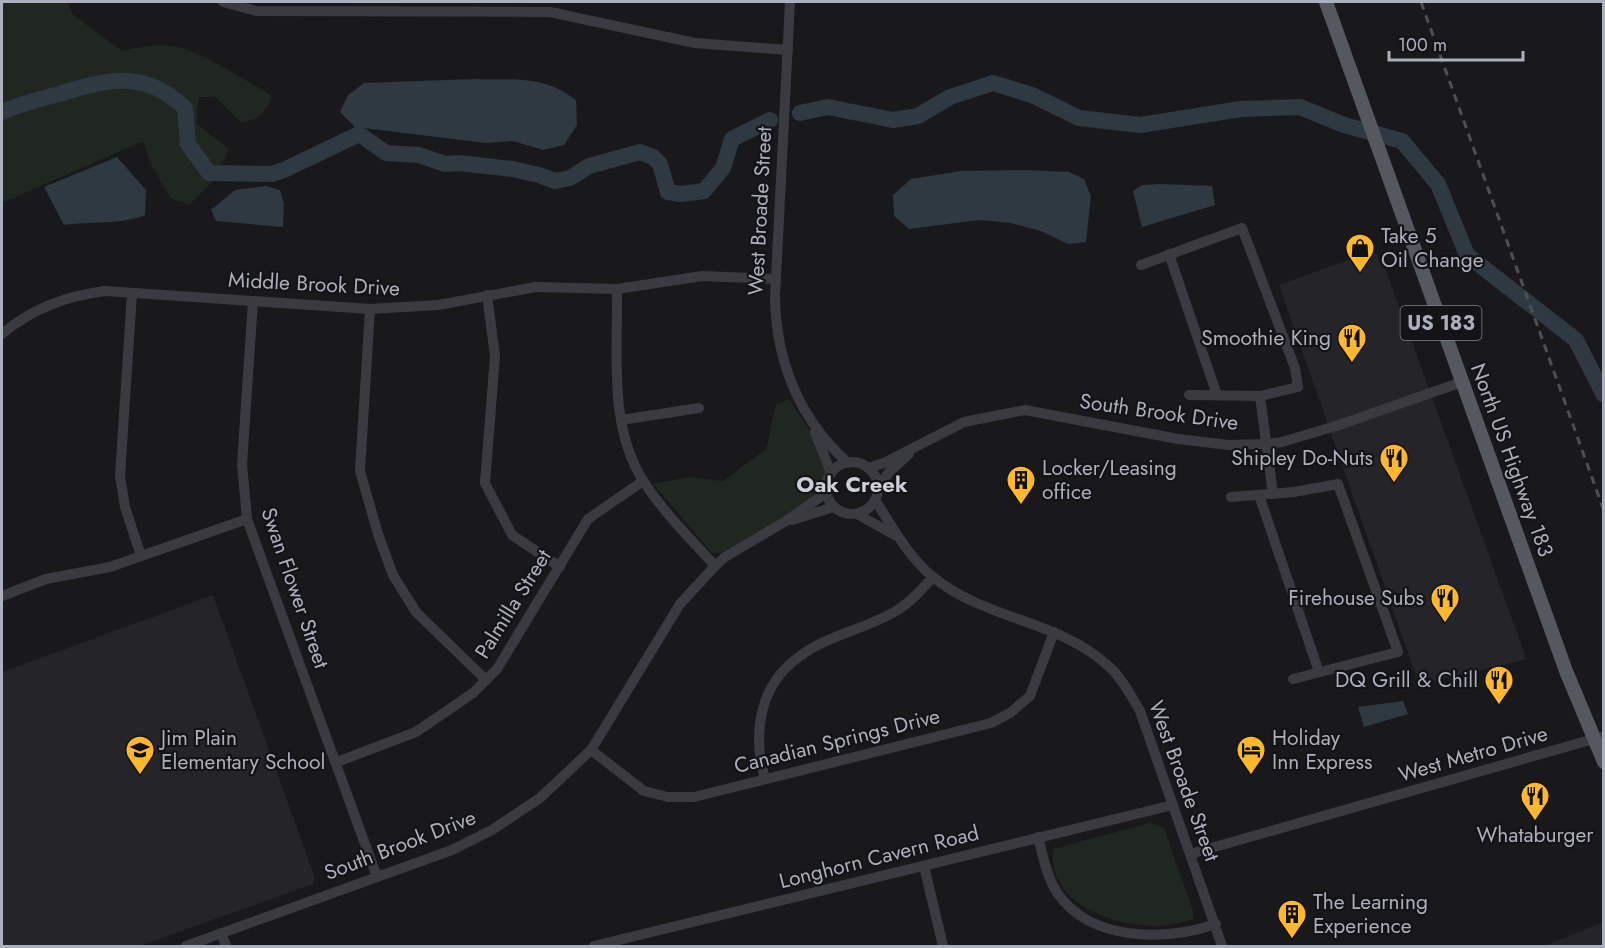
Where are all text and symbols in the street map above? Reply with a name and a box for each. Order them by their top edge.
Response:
scale bar [1389,24,1522,62]
text: 100 m [1398,32,1447,58]
street label: West Broade Street [741,126,779,296]
place label: Take 5 Oil Change [1381,221,1484,275]
shop icon: Take 5 Oil Change [1344,232,1376,274]
street label: Middle Brook Drive [227,265,401,303]
road number: US 183 [1400,306,1482,340]
restaurant icon: Smoothie King [1336,322,1368,364]
place label: Smoothie King [1201,323,1331,353]
street label: North US Highway 183 [1463,359,1561,561]
street label: South Brook Drive [1078,386,1241,438]
restaurant icon: Shipley Do-Nuts [1378,442,1410,484]
place label: Shipley Do-Nuts [1231,443,1373,473]
place label: Locker/Leasing office [1042,453,1177,507]
building icon: Locker/Leasing office [1005,464,1037,506]
district label: Oak Creek [796,468,908,500]
street label: Swan Flower Street [253,504,337,672]
street label: Palmilla Street [467,544,559,664]
restaurant icon: Firehouse Subs [1429,582,1461,624]
place label: Firehouse Subs [1288,583,1424,613]
restaurant icon: DQ Grill & Chill [1483,664,1515,706]
place label: DQ Grill & Chill [1335,665,1478,695]
street label: West Broade Street [1141,696,1227,866]
street label: Canadian Springs Drive [731,701,943,781]
street label: West Metro Drive [1395,718,1551,790]
place label: Jim Plain Elementary School [158,723,325,777]
place label: Holiday Inn Express [1272,723,1372,777]
school or university icon: Jim Plain Elementary School [124,734,156,776]
hotel icon: Holiday Inn Express [1235,734,1267,776]
restaurant icon: Whataburger [1519,780,1551,822]
street label: South Brook Drive [320,802,480,888]
street label: Longhorn Cavern Road [776,818,982,896]
place label: Whataburger [1477,820,1594,850]
place label: The Learning Experience [1313,887,1428,941]
building icon: The Learning Experience [1276,898,1308,940]

